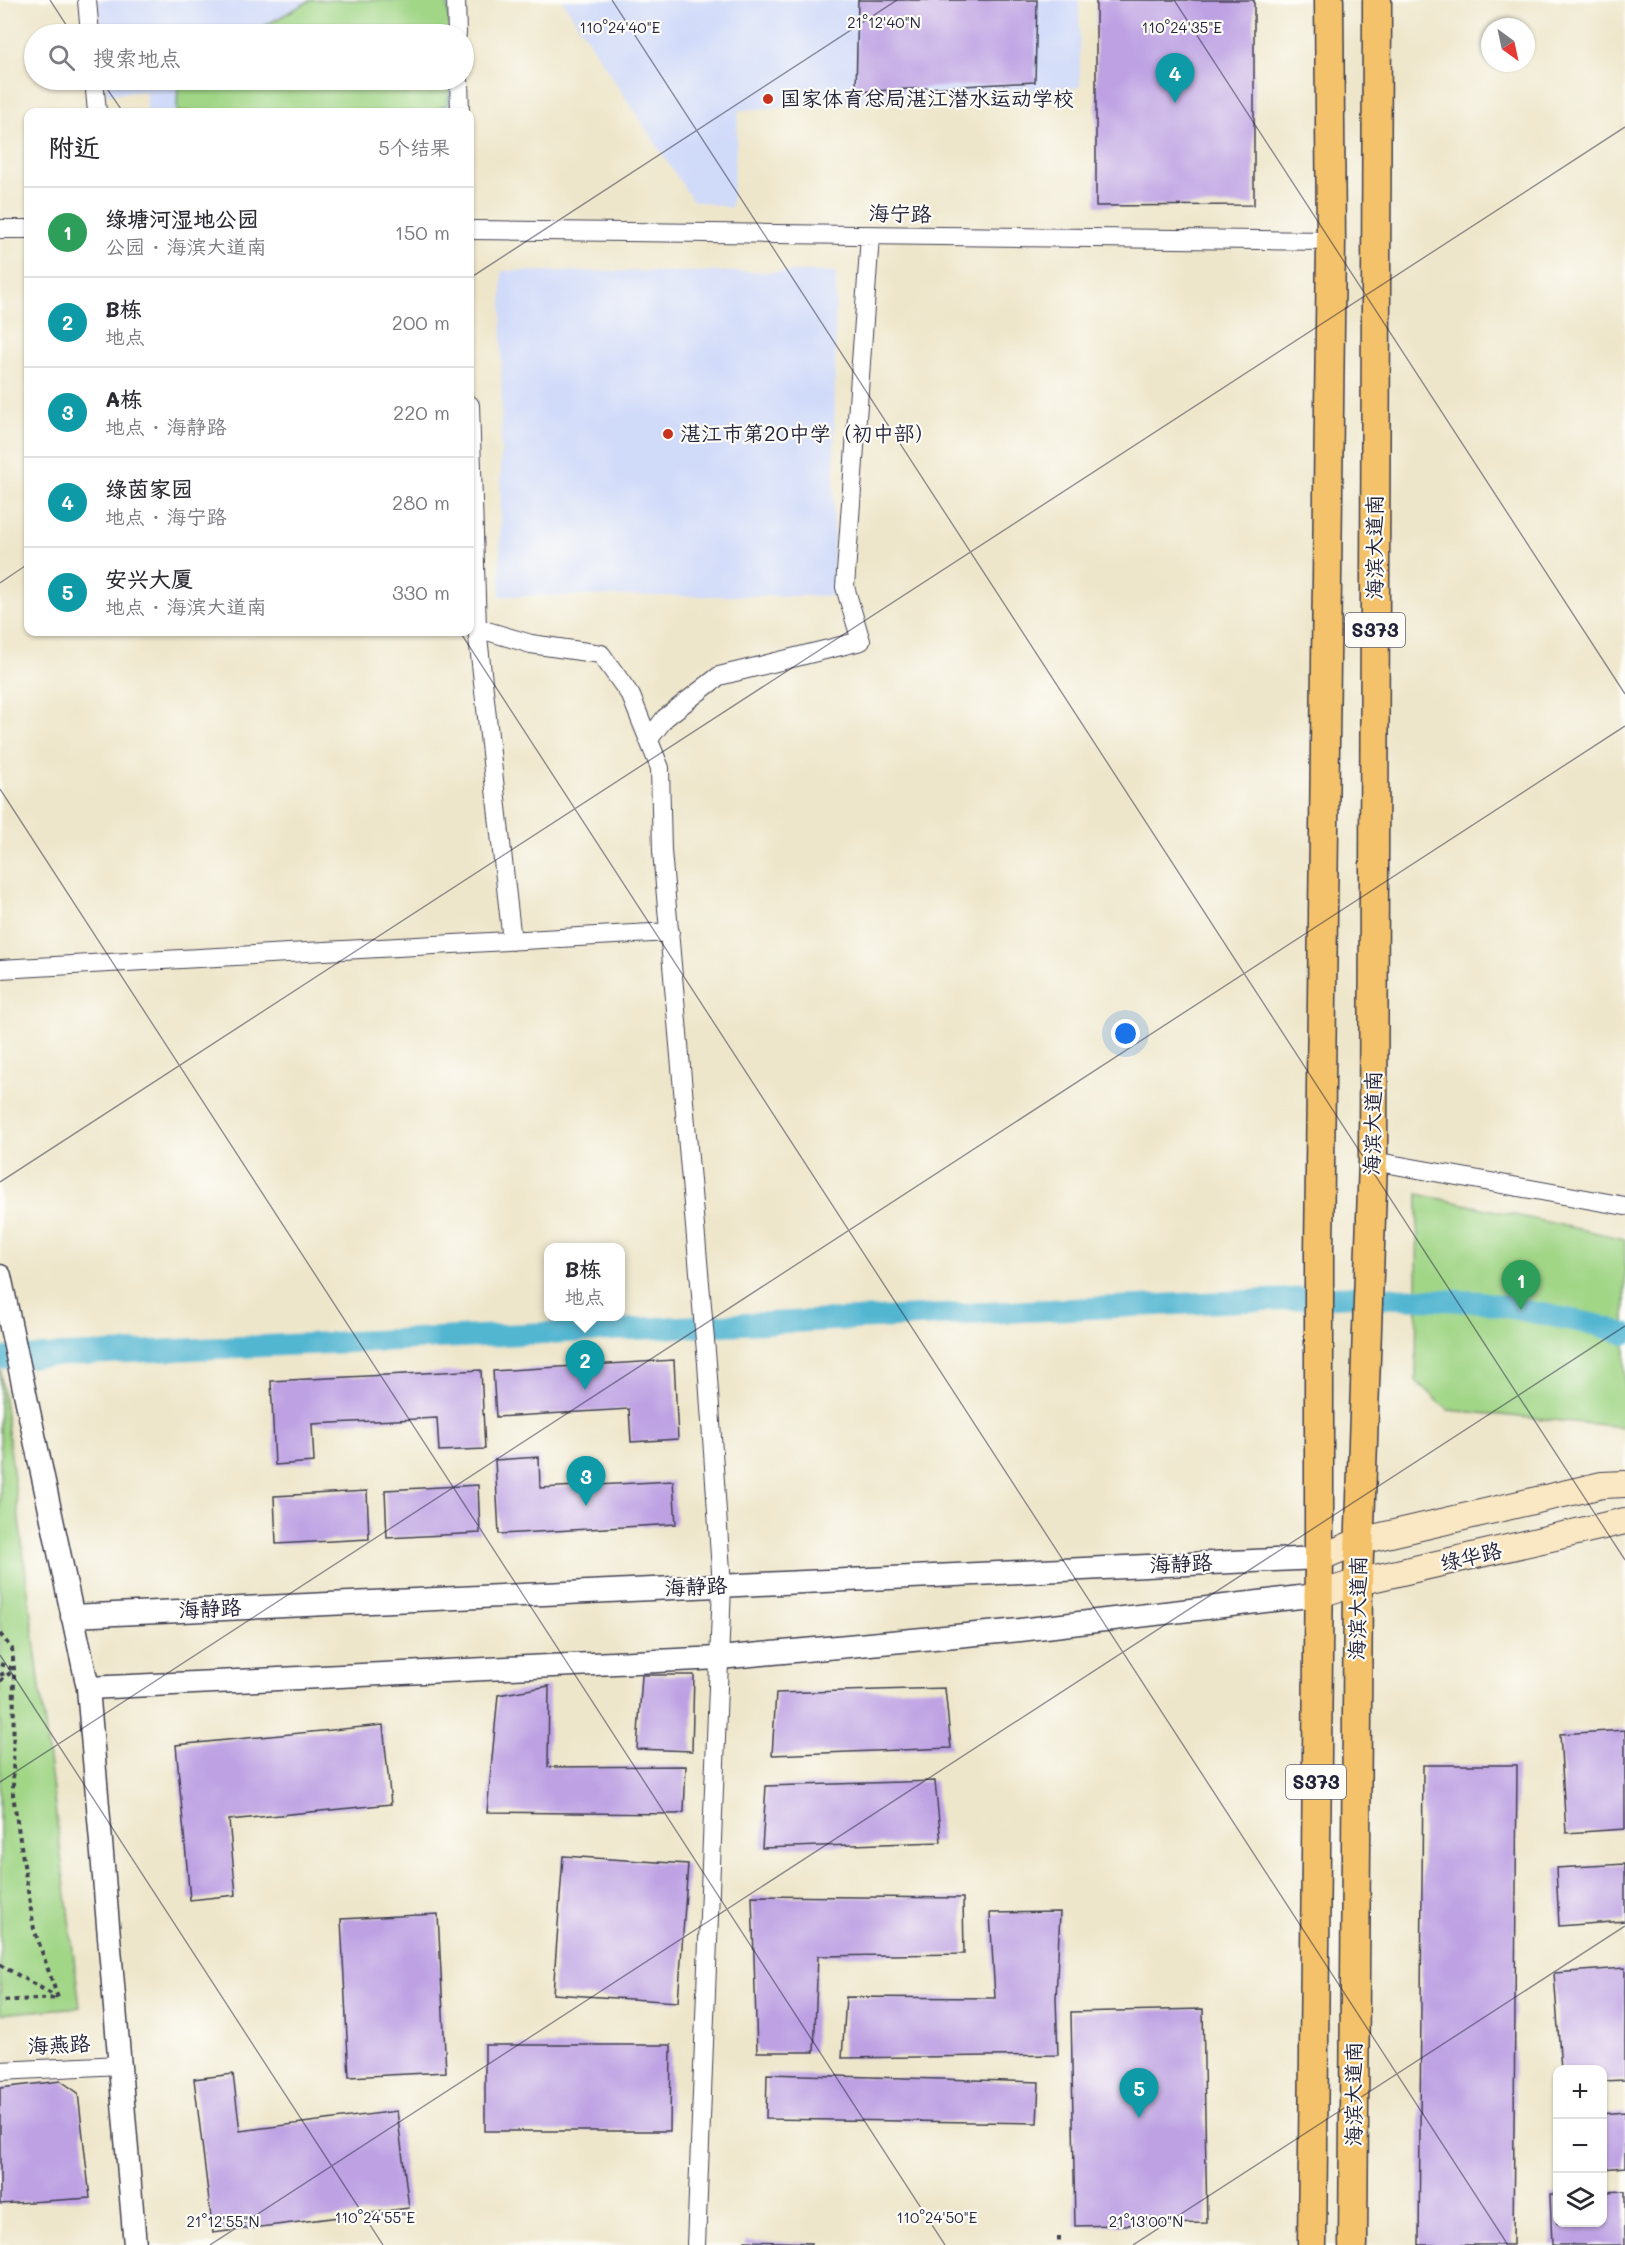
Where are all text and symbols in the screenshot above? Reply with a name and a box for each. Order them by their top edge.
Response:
text: 21°12'40"N [847,12,921,32]
text: 110°24'40"E [580,17,661,37]
text: 110°24'35"E [1142,17,1223,37]
north arrow [1481,18,1535,72]
search box [24,24,474,90]
icon: search [45,41,78,74]
text: 搜索地点 [93,43,181,72]
pin: 4 [1156,54,1194,103]
place label: 国家体育总局湛江潜水运动学校 [780,84,1074,111]
marker: 国家体育总局湛江潜水运动学校 [761,92,775,106]
text: 附近 [48,130,100,164]
text: 5个结果 [378,134,450,160]
street label: 海宁路 [868,198,932,227]
text: 绿塘河湿地公园 [105,204,259,233]
text: 1 [63,219,72,245]
text: 150 m [395,219,450,245]
text: 公园 · 海滨大道南 [105,233,267,259]
text: B栋 [105,294,142,323]
text: 2 [62,309,73,335]
text: 200 m [392,309,450,335]
text: 地点 [105,323,145,349]
text: A栋 [105,384,142,413]
text: 3 [62,399,74,425]
text: 220 m [393,399,450,425]
text: 地点 · 海静路 [105,413,227,439]
place label: 湛江市第20中学（初中部） [680,419,936,446]
marker: 湛江市第20中学（初中部） [661,427,675,441]
text: 绿茵家园 [105,474,193,503]
text: 4 [61,489,74,515]
text: 280 m [392,489,450,515]
street label: 海滨大道南 [1360,495,1387,600]
text: 地点 · 海宁路 [105,503,227,529]
text: 安兴大厦 [105,564,193,593]
text: 5 [62,579,73,605]
text: 330 m [392,579,450,605]
text: 地点 · 海滨大道南 [105,593,267,619]
road number: S373 [1345,613,1405,647]
your location [1111,1019,1140,1048]
street label: 海滨大道南 [1357,1070,1386,1176]
popup [544,1243,625,1321]
text: B栋 [565,1254,601,1283]
pin: 1 [1502,1260,1540,1310]
text: 地点 [565,1283,605,1309]
pin: 2 [566,1340,604,1390]
pin: 3 [566,1456,606,1506]
street label: 绿华路 [1437,1535,1504,1576]
street label: 海静路 [1149,1547,1213,1578]
street label: 海滨大道南 [1342,1555,1371,1661]
street label: 海静路 [664,1570,728,1601]
street label: 海静路 [178,1592,242,1623]
road number: S373 [1286,1765,1346,1799]
street label: 海燕路 [27,2028,91,2059]
street label: 海滨大道南 [1339,2042,1366,2147]
map controls [1553,2065,1607,2227]
button: + [1553,2065,1607,2119]
pin: 5 [1120,2068,1158,2118]
button: − [1553,2119,1607,2173]
button: layers [1553,2173,1607,2227]
text: 110°24'55"E [335,2207,416,2227]
text: 110°24'50"E [897,2207,978,2227]
text: 21°12'55"N [186,2211,260,2231]
text: 21°13'00"N [1109,2211,1183,2231]

